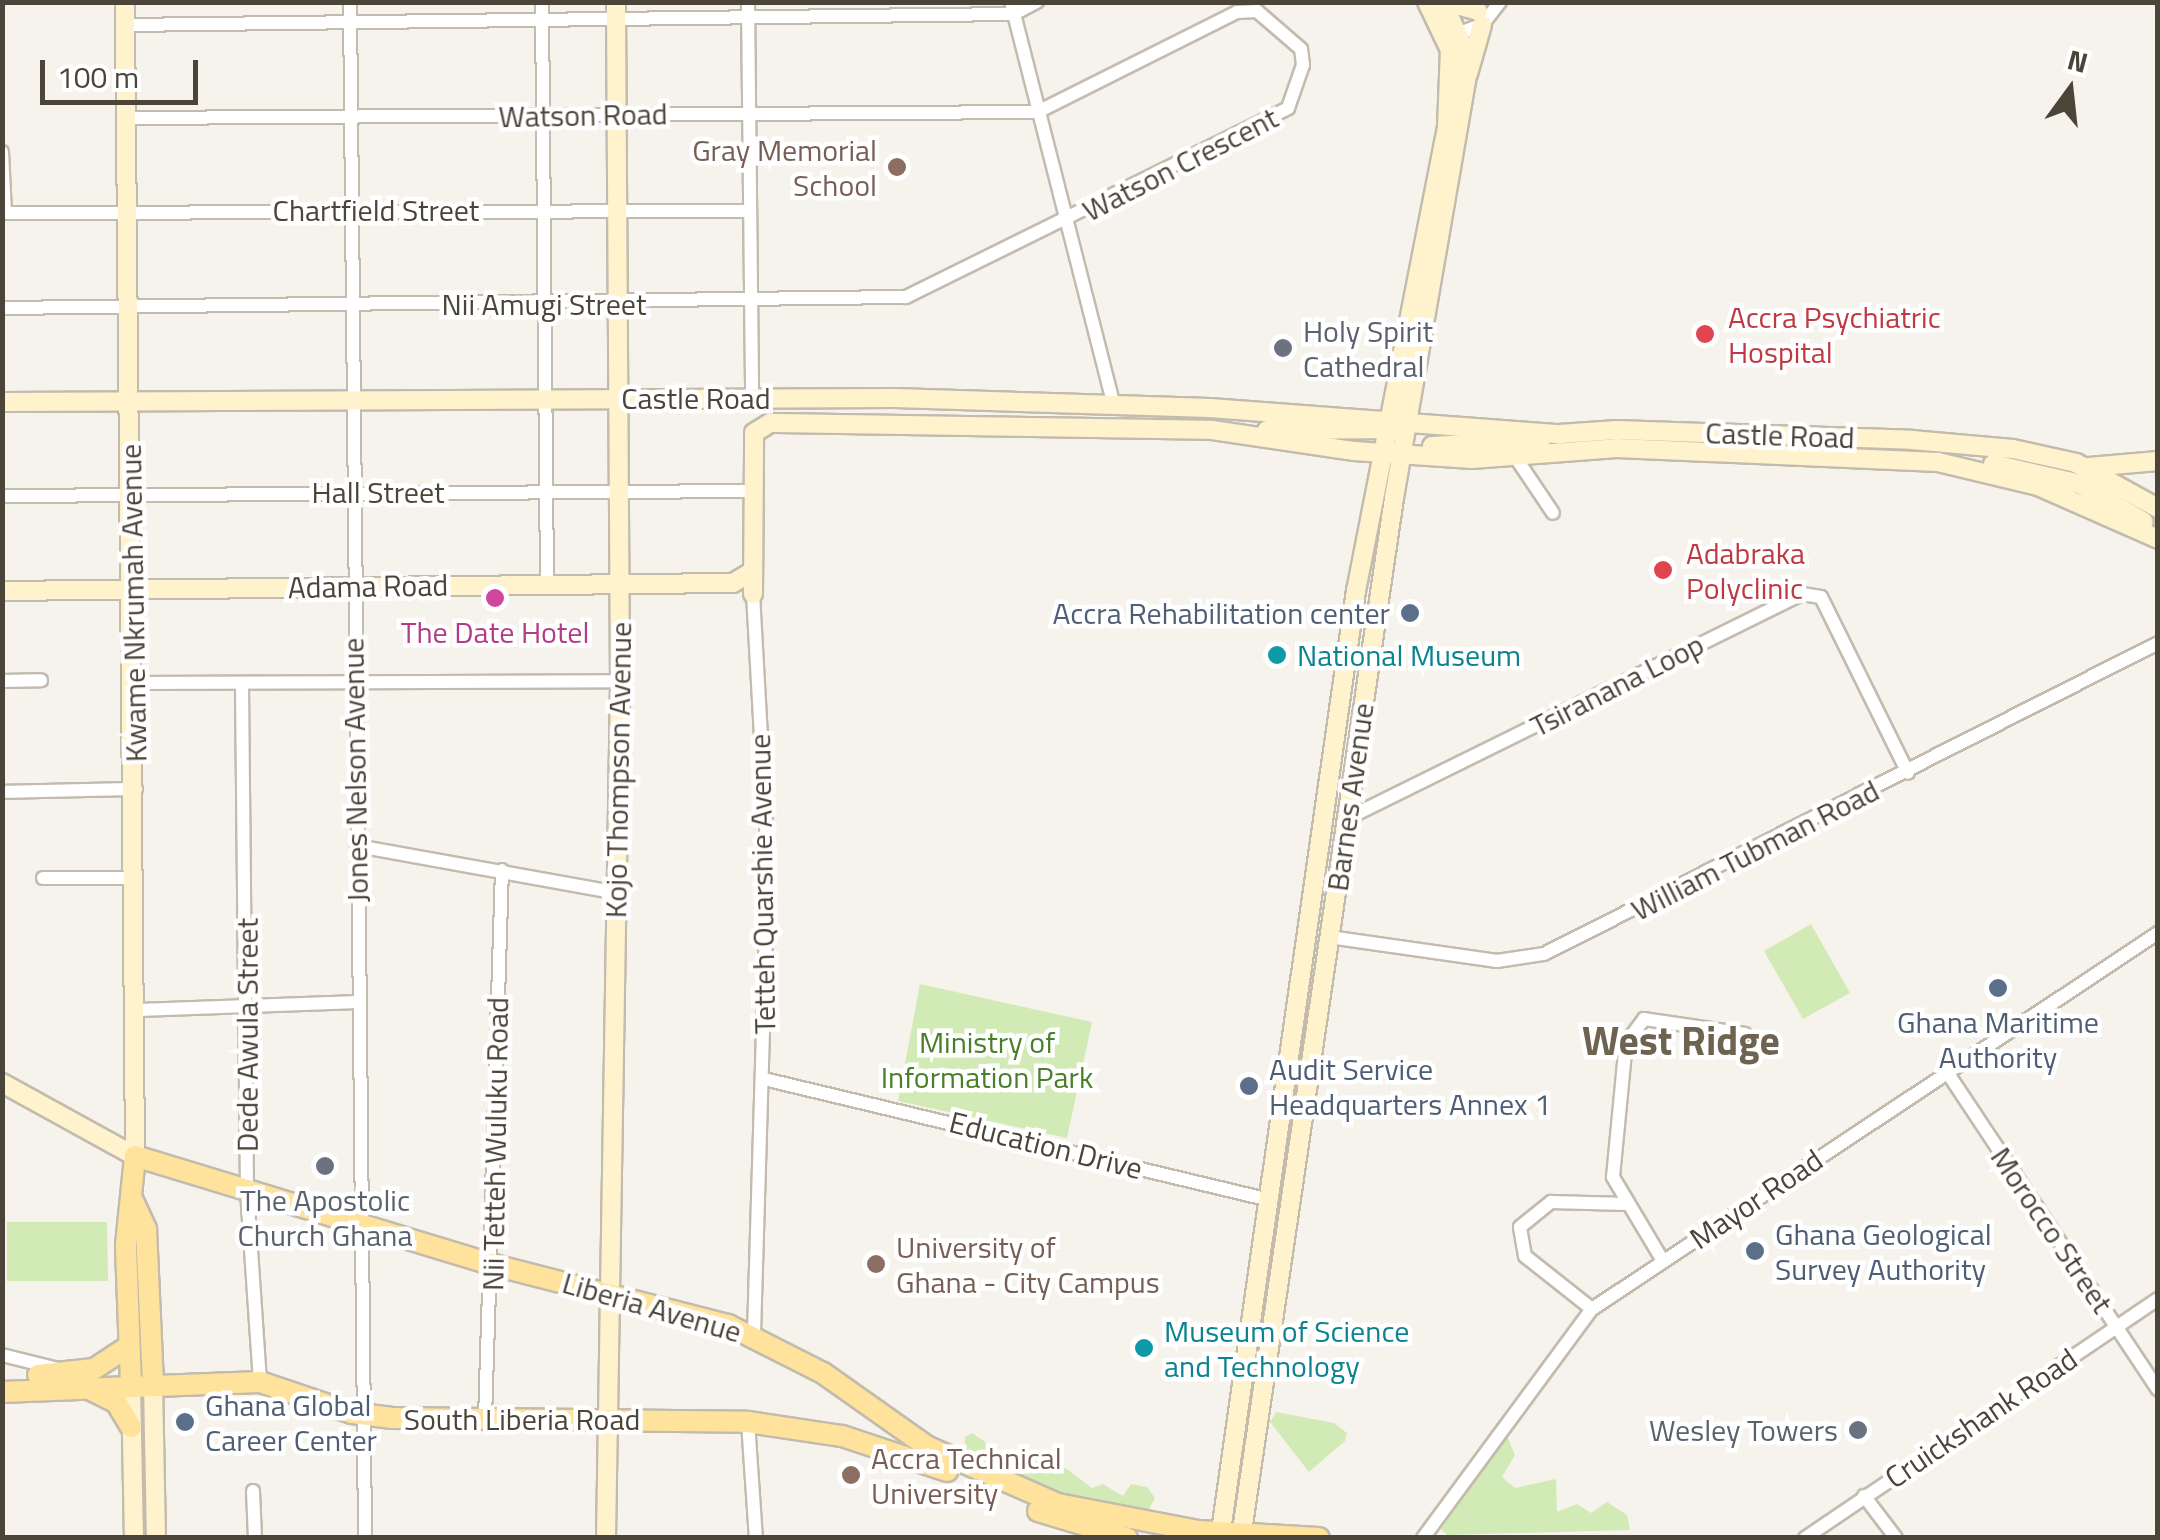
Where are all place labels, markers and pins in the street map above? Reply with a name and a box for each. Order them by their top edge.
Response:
place label: Gray Memorial School [692,132,877,202]
marker: Gray Memorial School [886,156,908,178]
place label: Accra Psychiatric Hospital [1728,299,1941,370]
place label: Holy Spirit Cathedral [1303,313,1433,384]
marker: Accra Psychiatric Hospital [1692,321,1718,347]
marker: Holy Spirit Cathedral [1272,337,1294,359]
place label: Adabraka Polyclinic [1686,535,1805,606]
marker: Adabraka Polyclinic [1650,557,1676,583]
marker: The Date Hotel [484,587,506,609]
place label: Accra Rehabilitation center [1053,595,1390,631]
marker: Accra Rehabilitation center [1399,602,1421,624]
place label: The Date Hotel [401,614,589,650]
place label: National Museum [1297,637,1521,673]
marker: National Museum [1266,644,1288,666]
marker: Ghana Maritime Authority [1987,977,2009,999]
place label: Ghana Maritime Authority [1897,1004,2099,1074]
place label: Audit Service Headquarters Annex 1 [1269,1051,1551,1122]
marker: Audit Service Headquarters Annex 1 [1238,1075,1260,1097]
marker: The Apostolic Church Ghana [314,1155,336,1177]
place label: The Apostolic Church Ghana [238,1182,412,1252]
place label: Ghana Geological Survey Authority [1775,1216,1992,1286]
place label: University of Ghana - City Campus [896,1229,1160,1300]
marker: Ghana Geological Survey Authority [1744,1240,1766,1262]
marker: University of Ghana - City Campus [865,1253,887,1275]
place label: Museum of Science and Technology [1164,1313,1409,1384]
marker: Museum of Science and Technology [1133,1337,1155,1359]
place label: Ghana Global Career Center [205,1387,377,1458]
marker: Ghana Global Career Center [174,1411,196,1433]
place label: Wesley Towers [1649,1412,1838,1448]
marker: Wesley Towers [1847,1419,1869,1441]
place label: Accra Technical University [871,1440,1062,1510]
marker: Accra Technical University [840,1464,862,1486]

